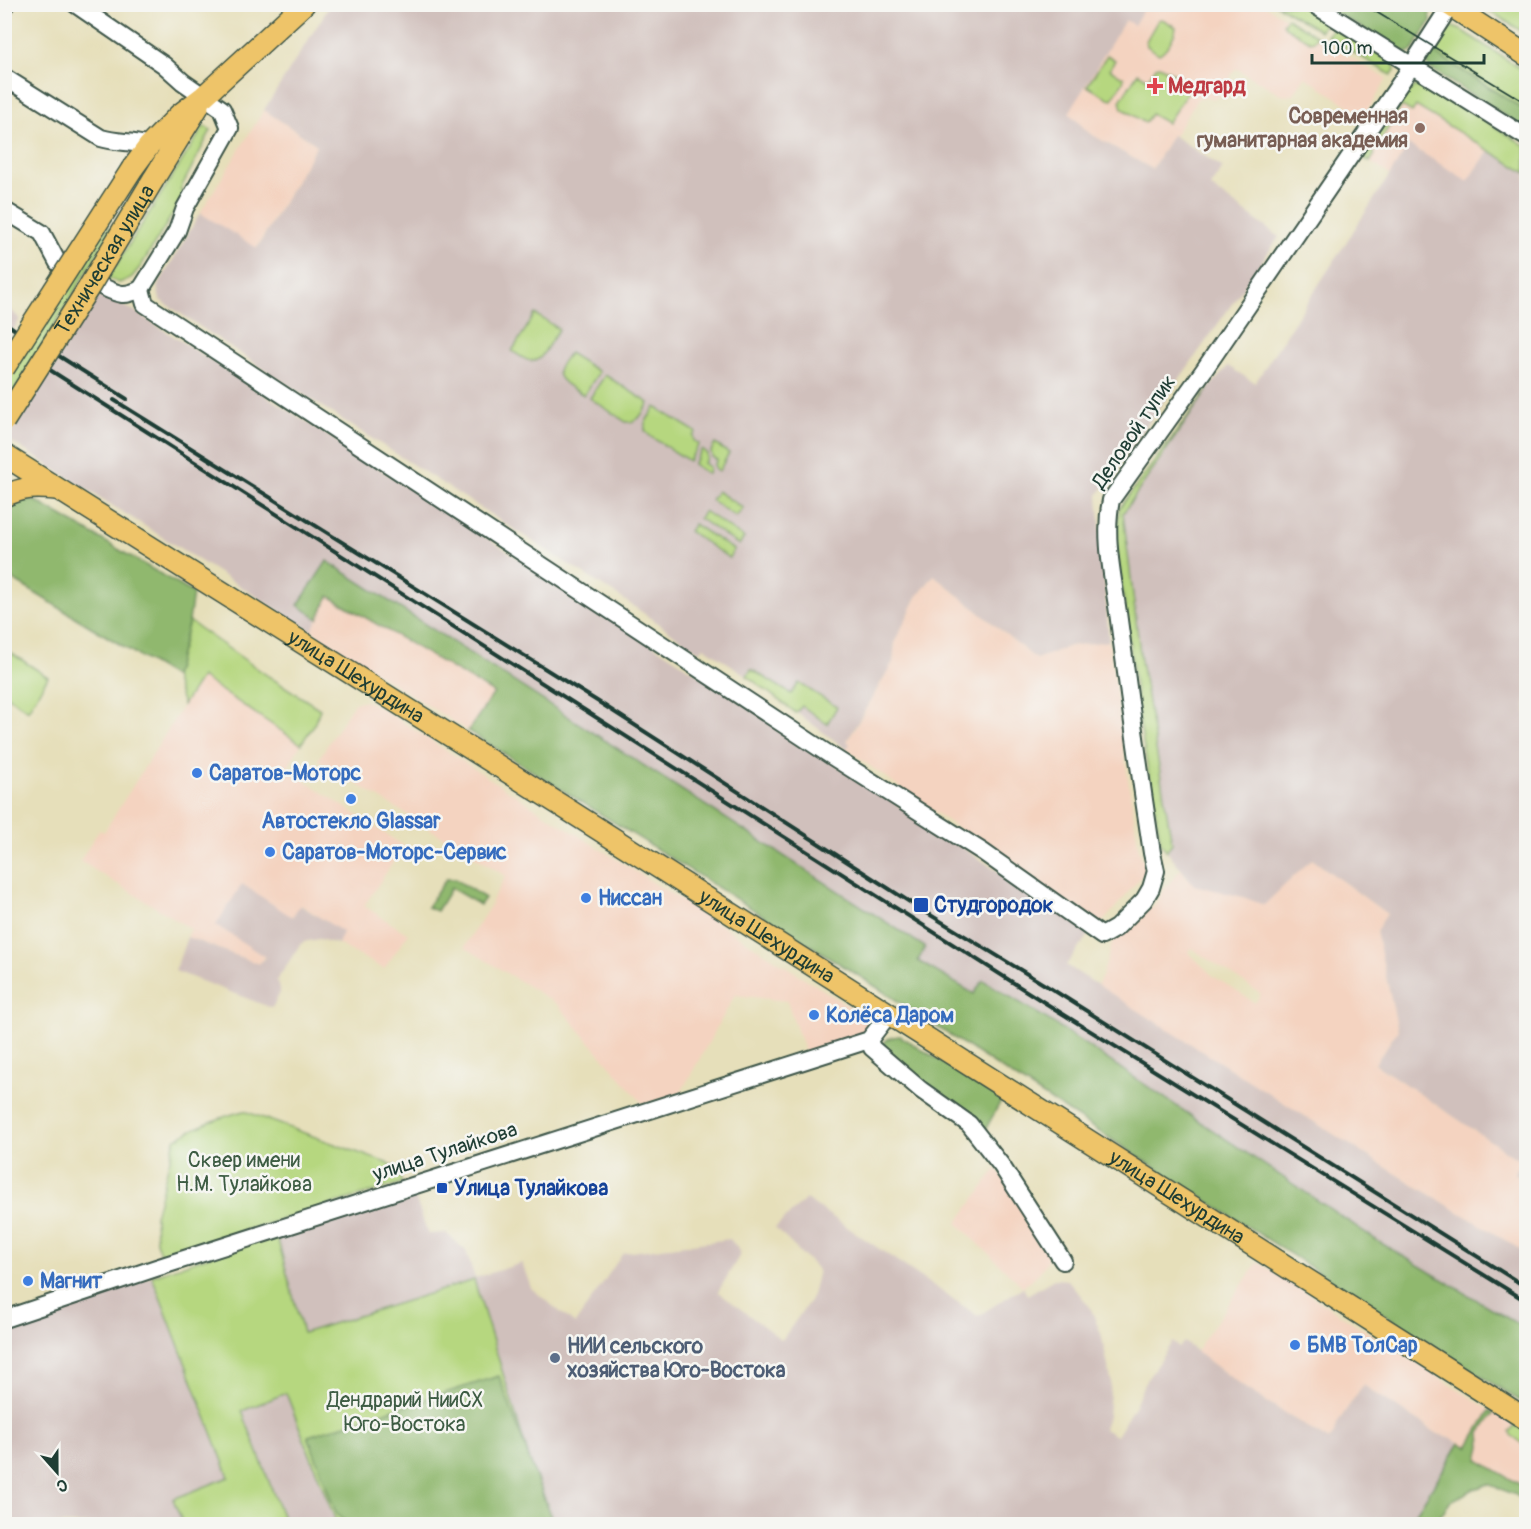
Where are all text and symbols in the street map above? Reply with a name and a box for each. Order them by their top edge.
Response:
scale bar [1312,27,1484,65]
text: 100 m [1321,37,1373,60]
place label: Медгард [1168,73,1246,100]
marker: Медгард [1146,77,1164,95]
place label: Современная гуманитарная академия [1196,103,1408,154]
marker: Современная гуманитарная академия [1413,121,1427,135]
street label: Техническая улица [48,180,161,340]
street label: Деловой тупик [1085,370,1182,495]
street label: улица Шехурдина [282,623,429,729]
place label: Саратов-Моторс [209,760,362,787]
marker: Саратов-Моторс [190,766,204,780]
marker: Автостекло Glassar [344,792,358,806]
place label: Автостекло Glassar [261,808,441,835]
place label: Саратов-Моторс-Сервис [282,839,507,866]
marker: Саратов-Моторс-Сервис [263,845,277,859]
street label: улица Шехурдина [693,882,840,990]
place label: Ниссан [598,885,662,912]
marker: Ниссан [579,891,593,905]
place label: Студгородок [934,892,1054,919]
marker: Студгородок [912,896,930,914]
place label: Колёса Даром [826,1002,954,1029]
marker: Колёса Даром [807,1008,821,1022]
street label: улица Тулайкова [368,1116,521,1188]
street label: улица Шехурдина [1103,1143,1250,1250]
park label: Сквер имени Н.М. Тулайкова [176,1147,312,1198]
place label: Улица Тулайкова [454,1175,608,1202]
marker: Улица Тулайкова [435,1181,449,1195]
place label: Магнит [40,1268,103,1295]
marker: Магнит [21,1274,35,1288]
place label: БМВ ТолСар [1307,1332,1418,1359]
place label: НИИ сельского хозяйства Юго-Востока [566,1333,786,1384]
marker: БМВ ТолСар [1288,1338,1302,1352]
marker: НИИ сельского хозяйства Юго-Востока [548,1351,562,1365]
park label: Дендрарий НииСХ Юго-Востока [326,1387,483,1438]
north arrow [27,1442,87,1502]
text: С [54,1474,70,1496]

